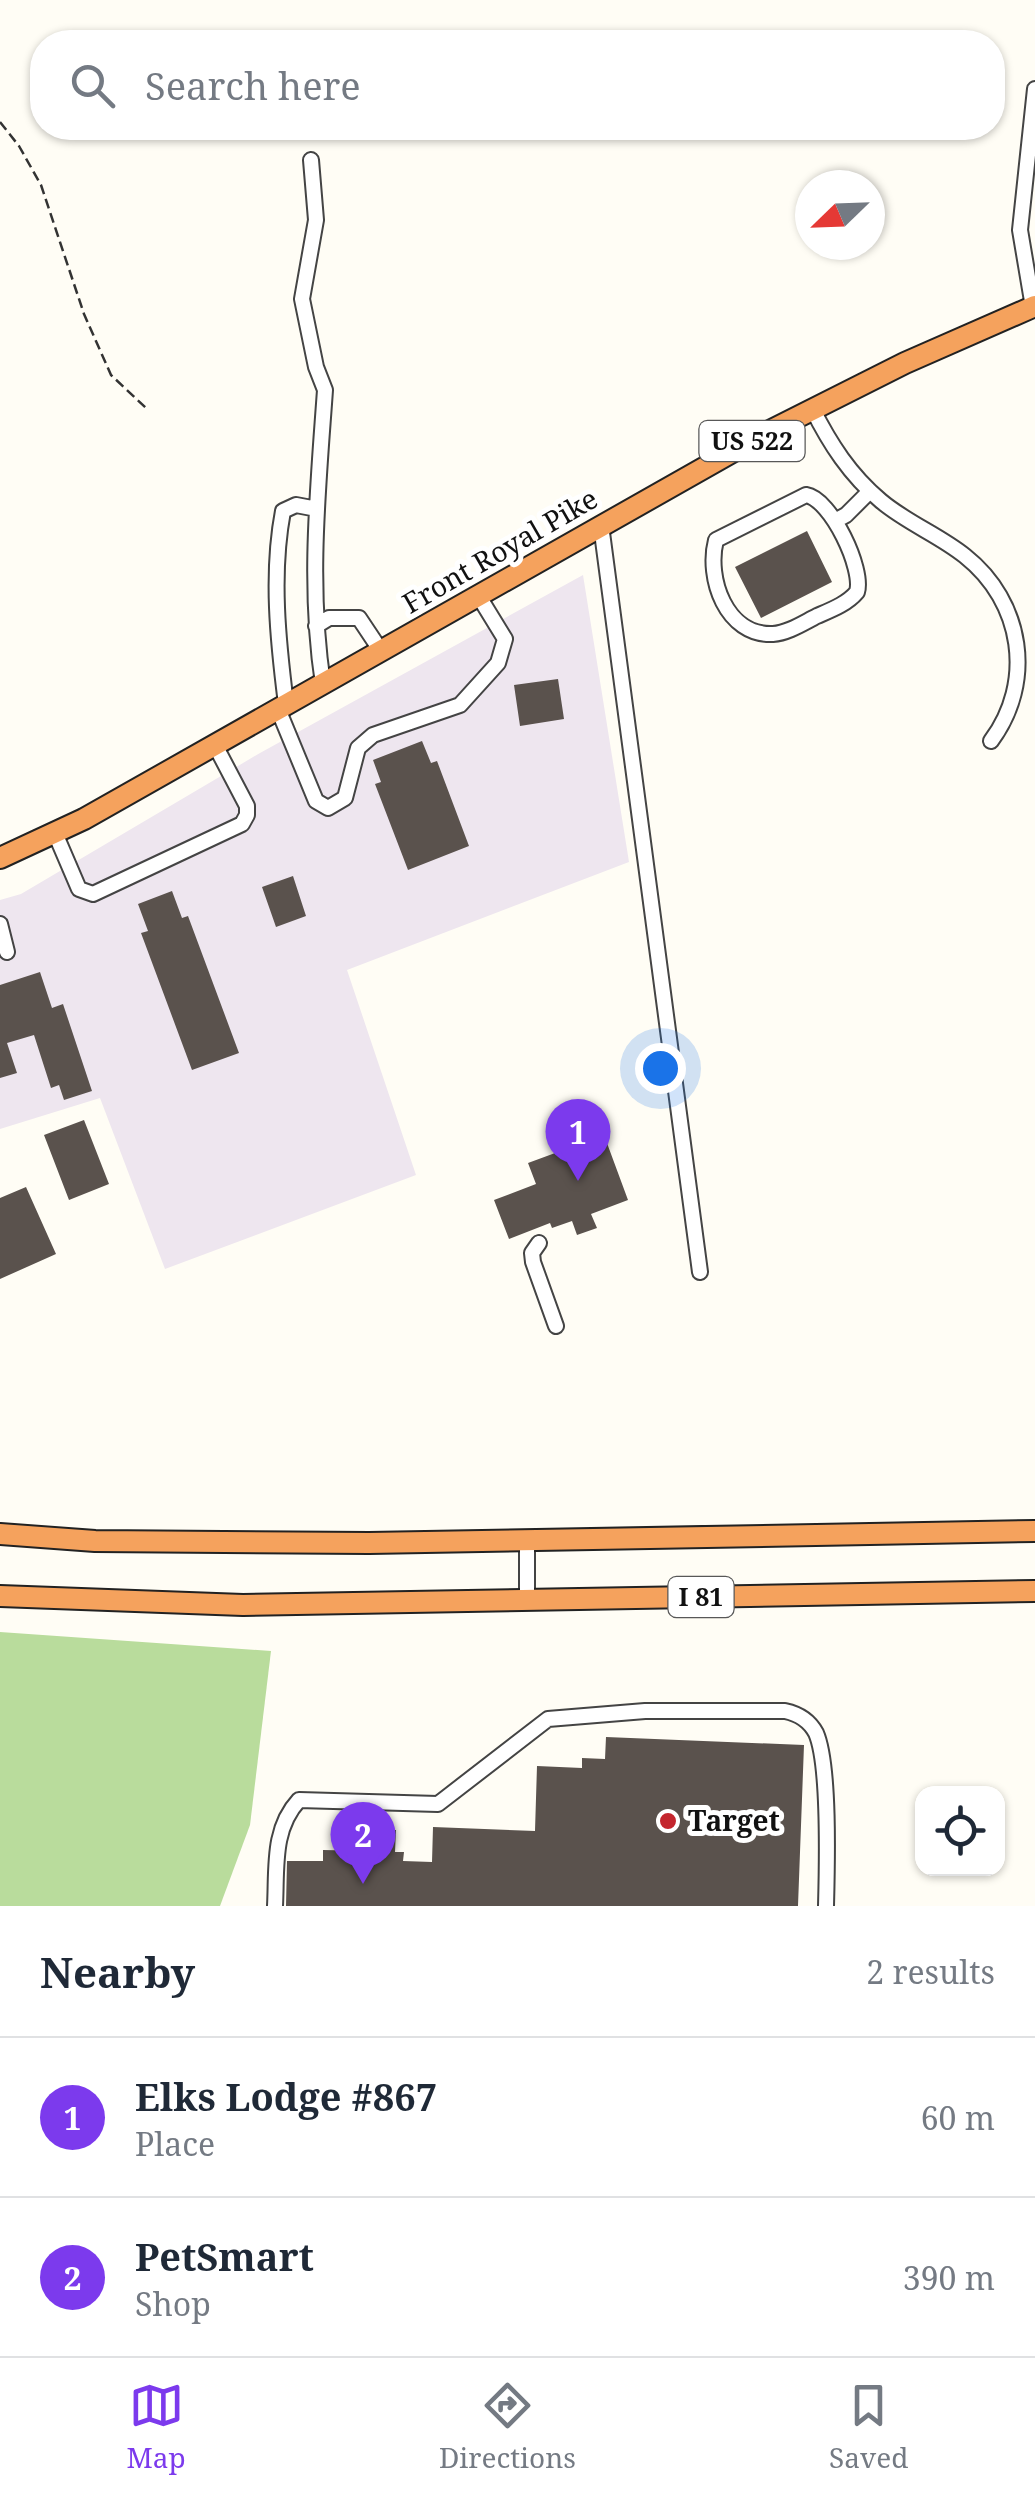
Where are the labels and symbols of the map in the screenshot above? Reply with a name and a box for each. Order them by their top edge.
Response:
north arrow [795,170,885,260]
road number: US 522 [700,421,804,461]
street label: Front Royal Pike [395,479,604,621]
your location [635,1043,686,1094]
pin: 1 [546,1098,610,1181]
road number: I 81 [668,1577,734,1617]
place label: Target [688,1801,780,1839]
pin: 2 [330,1802,396,1884]
marker: Target [657,1810,679,1832]

